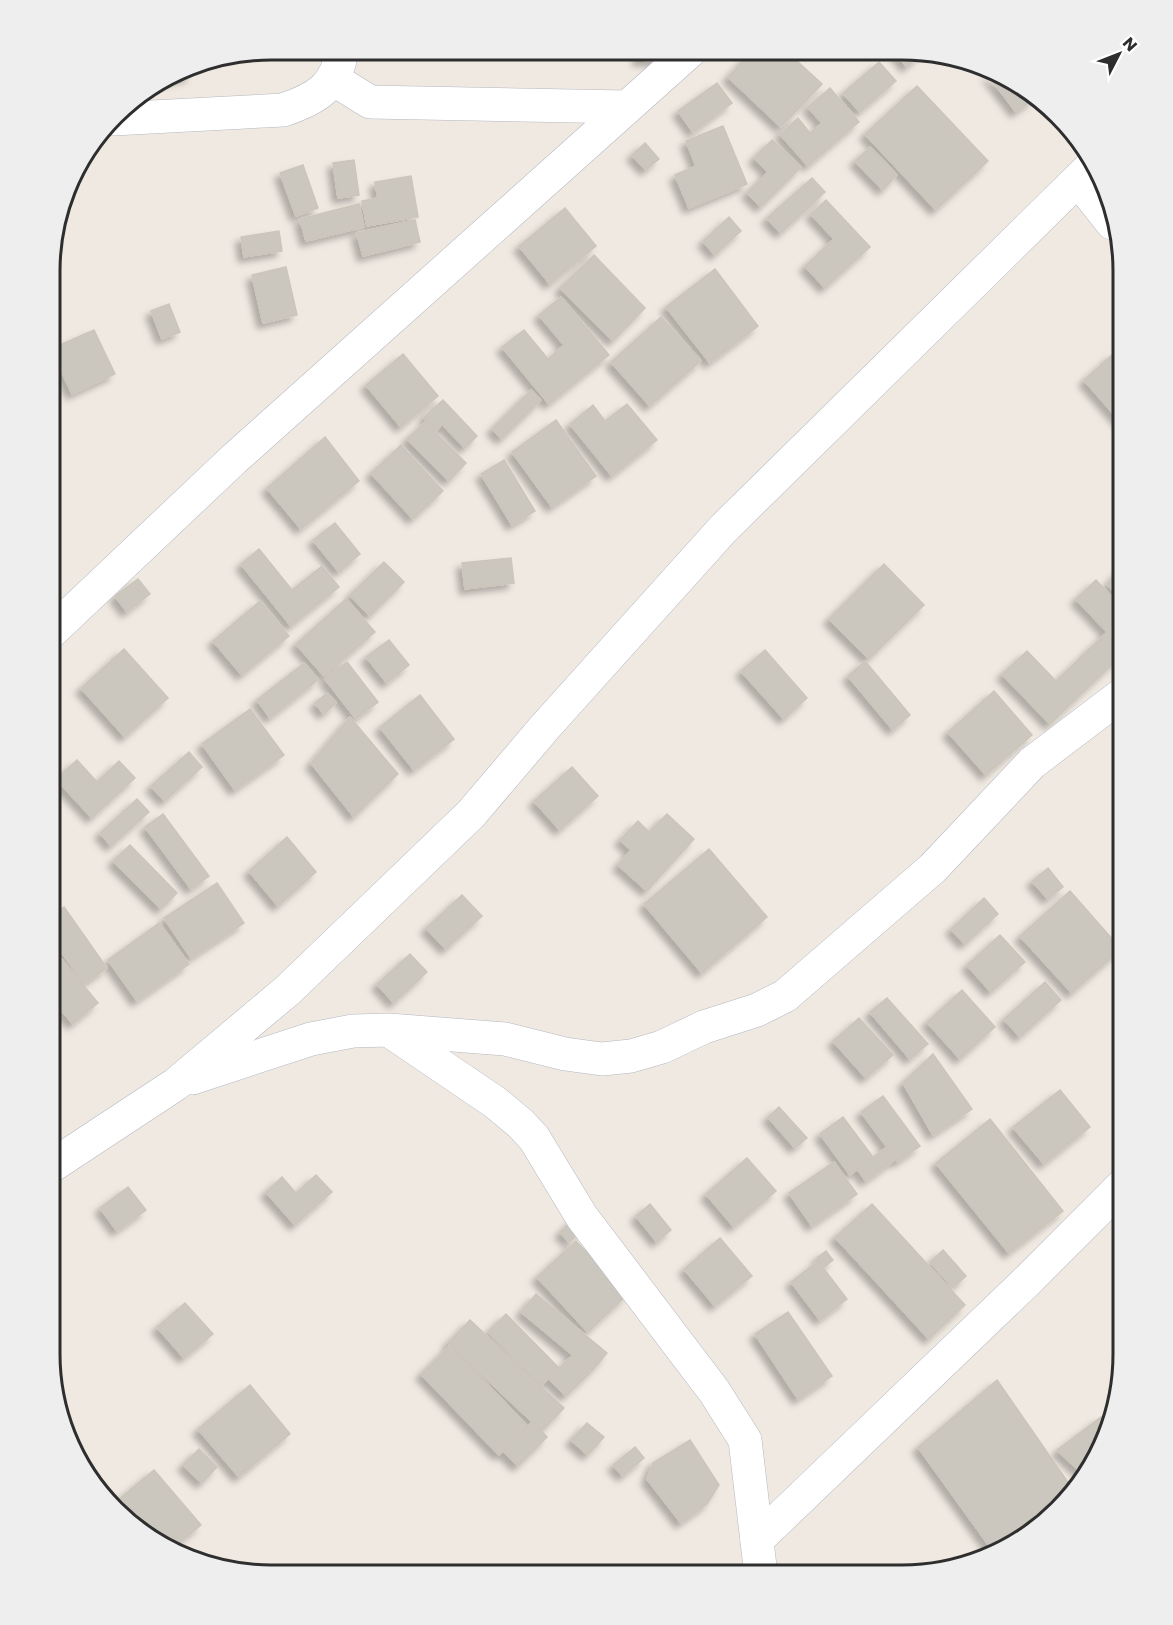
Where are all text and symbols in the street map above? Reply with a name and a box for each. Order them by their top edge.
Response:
north arrow [1089,24,1149,84]
text: N [1117,32,1142,56]

